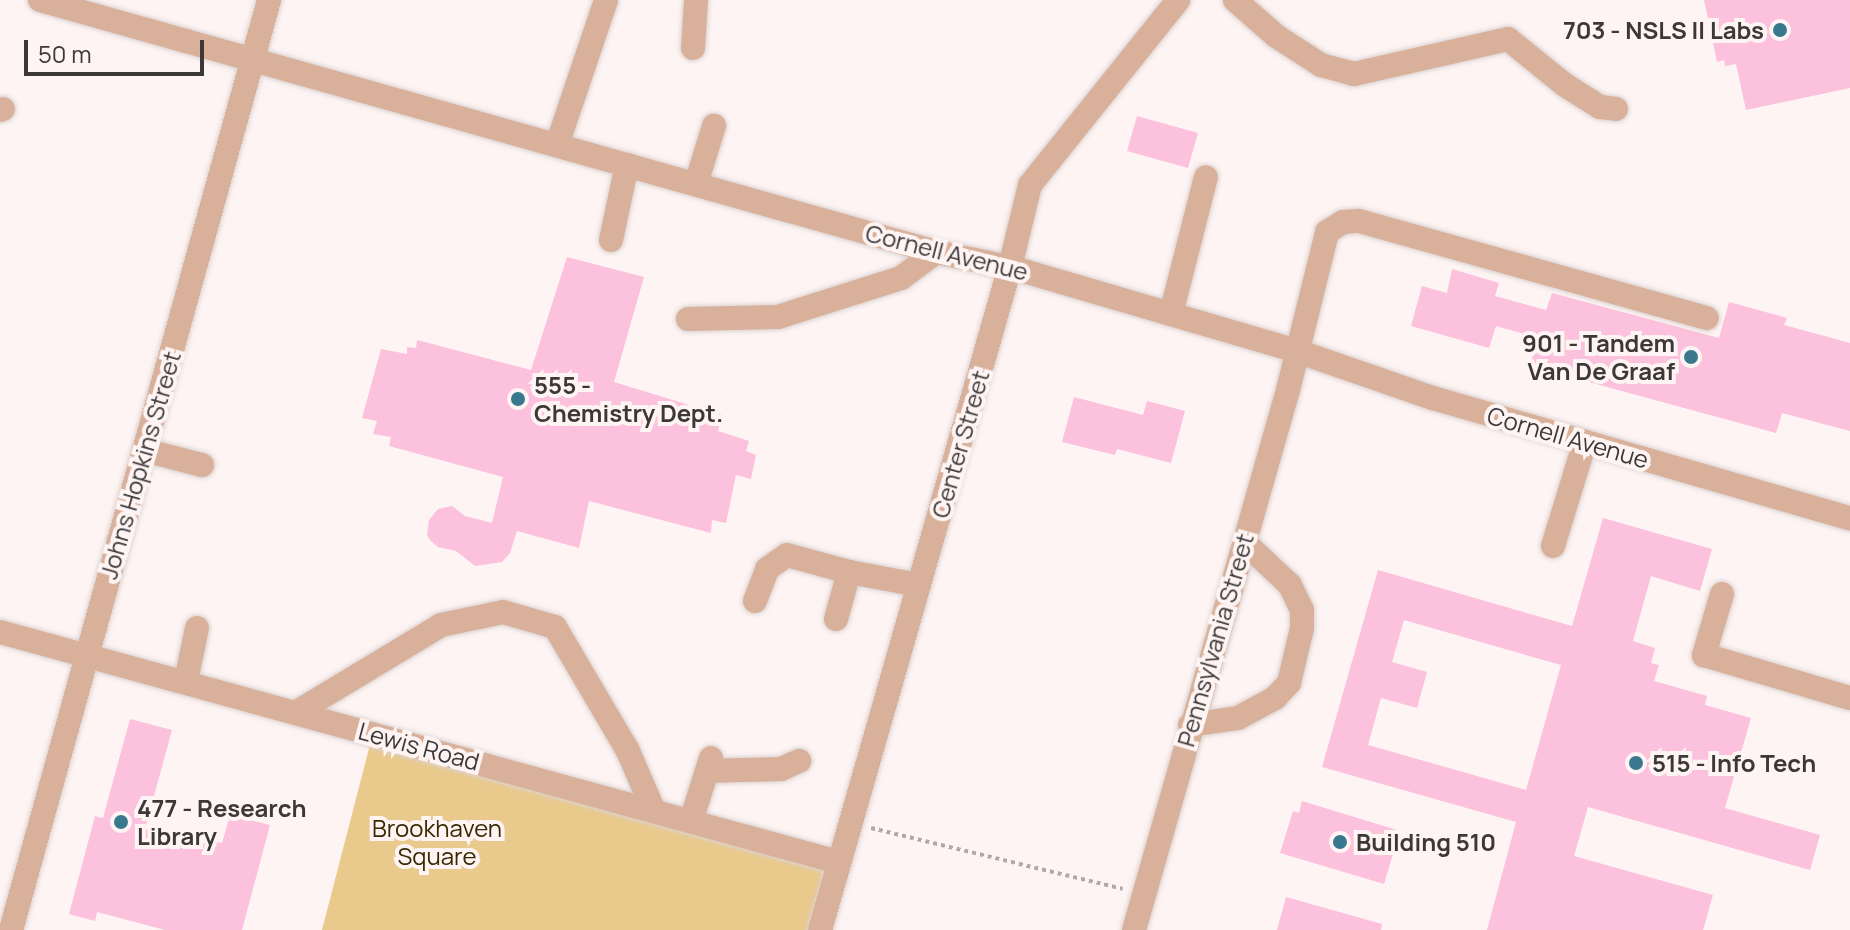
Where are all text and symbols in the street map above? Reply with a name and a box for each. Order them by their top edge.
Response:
place label: 703 - NSLS II Labs [1563,16,1764,44]
marker: 703 - NSLS II Labs [1771,21,1789,39]
scale bar [28,24,208,74]
text: 50 m [38,37,92,70]
street label: Cornell Avenue [863,218,1031,286]
place label: 901 - Tandem Van De Graaf [1522,329,1675,385]
street label: Johns Hopkins Street [94,348,186,582]
marker: 901 - Tandem Van De Graaf [1682,348,1700,366]
street label: Center Street [925,367,995,521]
place label: 555 - Chemistry Dept. [534,371,723,427]
marker: 555 - Chemistry Dept. [509,390,527,408]
street label: Cornell Avenue [1484,400,1652,474]
street label: Pennsylvania Street [1171,530,1259,750]
street label: Lewis Road [355,716,483,776]
place label: 515 - Info Tech [1652,749,1816,777]
marker: 515 - Info Tech [1627,754,1645,772]
place label: 477 - Research Library [137,794,307,850]
marker: 477 - Research Library [112,813,130,831]
park label: Brookhaven Square [372,814,502,870]
place label: Building 510 [1356,828,1496,856]
marker: Building 510 [1331,833,1349,851]

